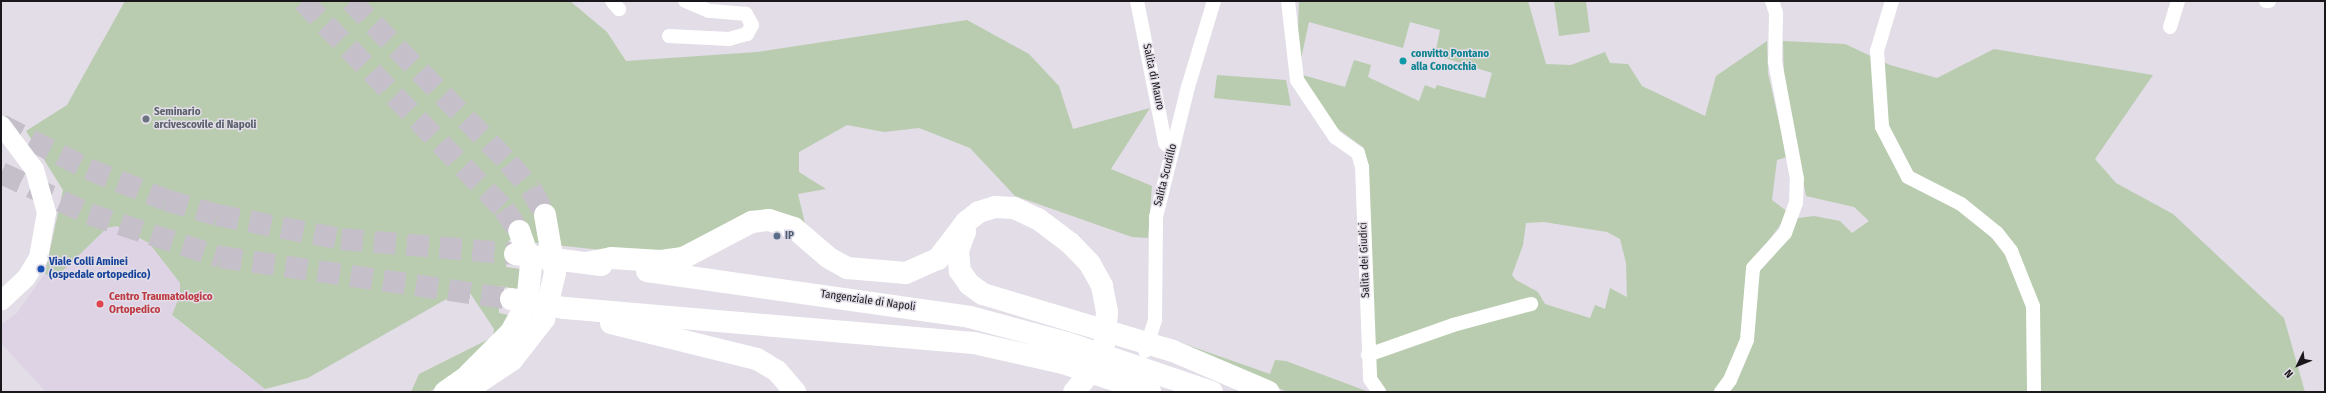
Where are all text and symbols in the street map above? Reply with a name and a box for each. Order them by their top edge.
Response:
street label: Salita di Mauro [1140,43,1166,111]
place label: convitto Pontano alla Conocchia [1411,48,1489,74]
marker: convitto Pontano alla Conocchia [1398,56,1408,66]
place label: Seminario arcivescovile di Napoli [154,106,256,132]
marker: Seminario arcivescovile di Napoli [141,114,151,124]
street label: Salita Scudillo [1152,142,1180,208]
street label: Salita dei Giudici [1357,222,1373,298]
place label: IP [785,229,794,243]
marker: IP [772,231,782,241]
place label: Viale Colli Aminei (ospedale ortopedico) [49,256,150,282]
marker: Viale Colli Aminei (ospedale ortopedico) [36,264,46,274]
street label: Tangenziale di Napoli [820,288,916,314]
place label: Centro Traumatologico Ortopedico [109,291,213,317]
marker: Centro Traumatologico Ortopedico [94,298,106,310]
north arrow [2278,345,2318,385]
text: N [2282,367,2296,380]

